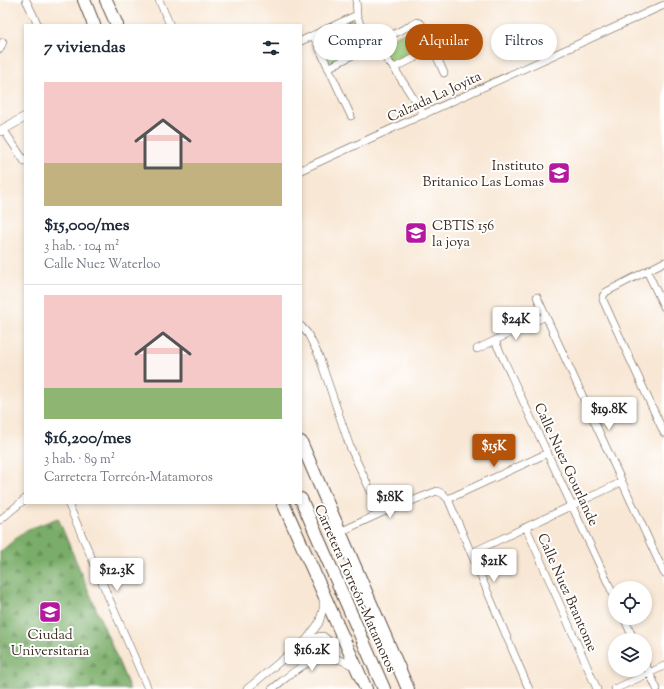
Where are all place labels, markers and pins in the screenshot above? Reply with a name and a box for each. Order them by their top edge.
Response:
place label: Instituto Britanico Las Lomas [423,157,544,193]
school or university icon: Instituto Britanico Las Lomas [546,160,572,186]
place label: CBTIS 156 la joya [432,217,494,253]
school or university icon: CBTIS 156 la joya [403,220,429,246]
pin: $24K [492,307,540,341]
pin: $19.8K [576,397,642,431]
pin: $15K [470,434,518,468]
pin: $18K [366,485,414,519]
pin: $21K [470,549,518,583]
pin: $12.3K [84,558,150,592]
school or university icon: Ciudad Universitaria [37,599,63,625]
place label: Ciudad Universitaria [11,626,90,662]
pin: $16.2K [279,638,345,672]

